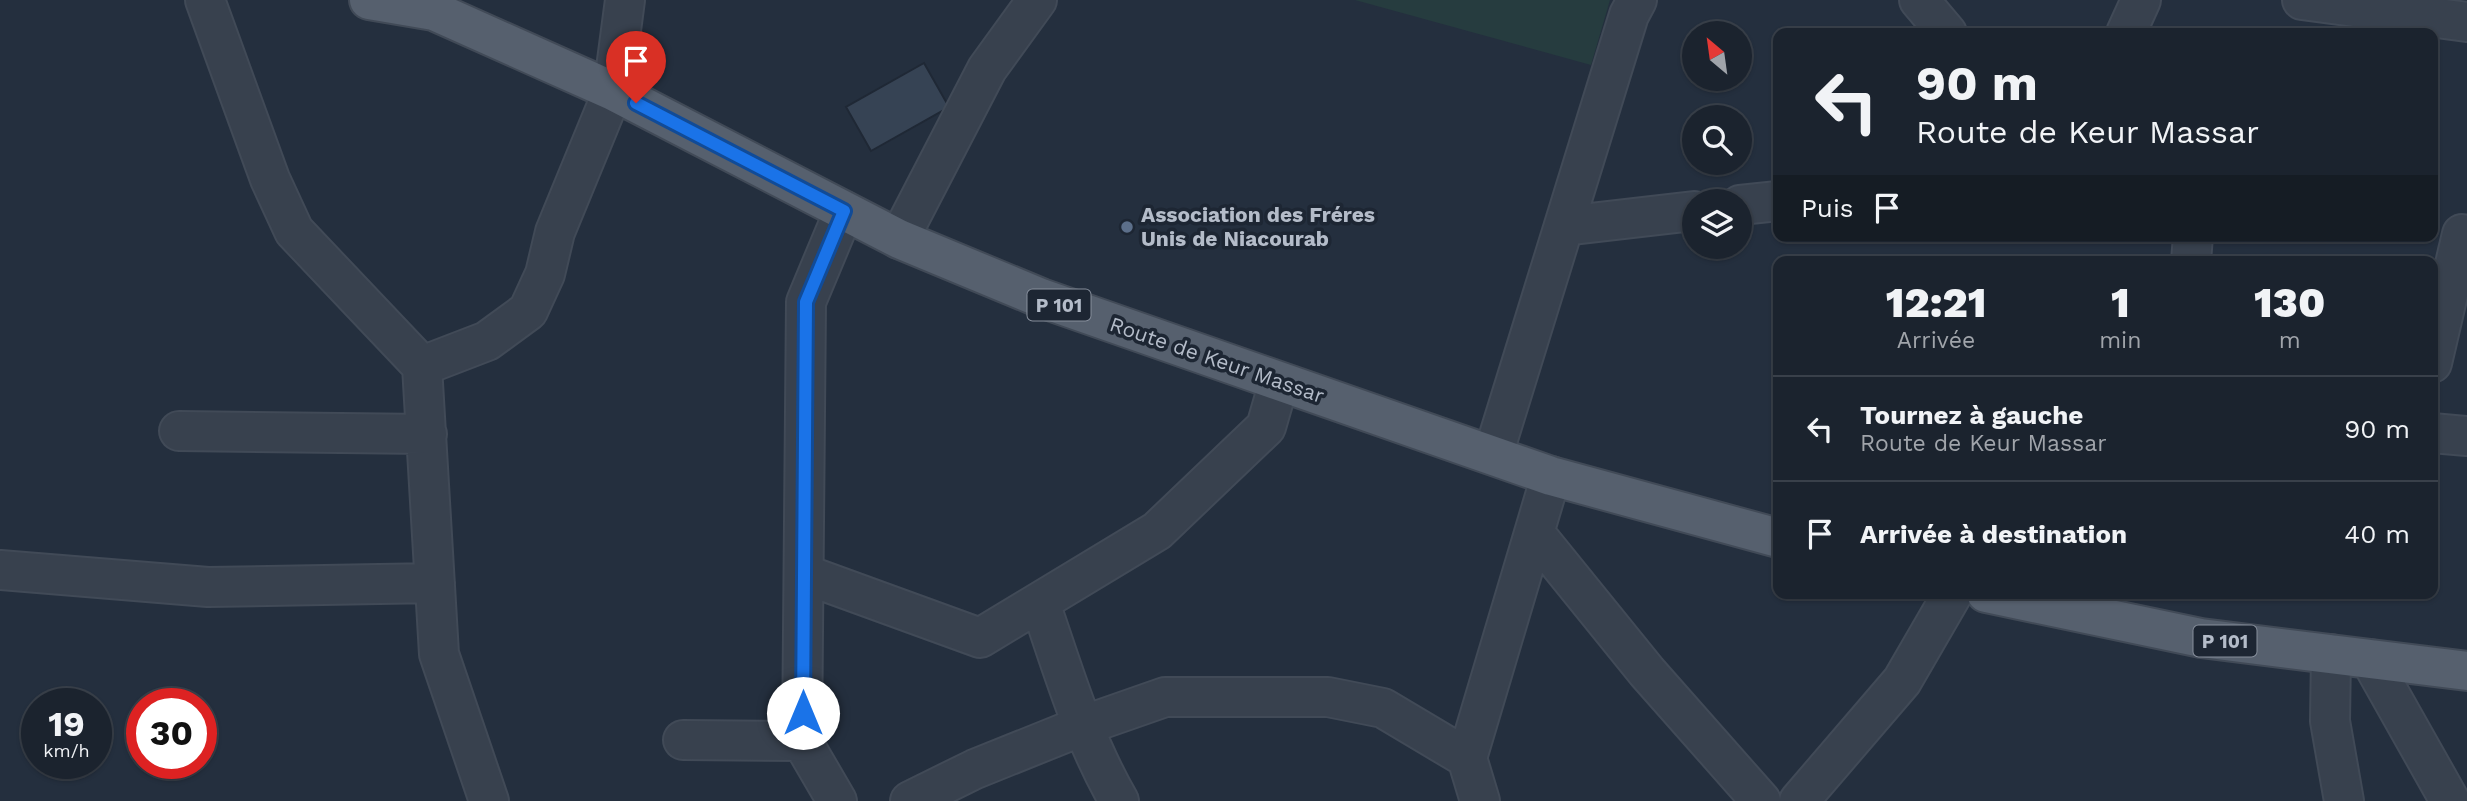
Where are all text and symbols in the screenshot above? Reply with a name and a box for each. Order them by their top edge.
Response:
north arrow [1682,21,1752,91]
map controls [1682,21,1752,259]
pin [606,31,666,103]
icon: arrive [617,42,655,80]
text: 90 m [1916,54,2038,112]
icon: left [1801,56,1892,147]
button: search [1682,105,1752,175]
text: Route de Keur Massar [1916,113,2259,151]
button: layers [1682,189,1752,259]
icon: arrive [1868,189,1906,227]
text: Puis [1801,193,1854,223]
place label: Association des Fréres Unis de Niacourab [1141,202,1375,251]
marker: Association des Fréres Unis de Niacourab [1119,219,1135,235]
text: 12:21 [1886,278,1986,327]
text: 1 [2111,278,2130,327]
text: 130 [2254,278,2325,327]
road number: P 101 [1028,290,1090,320]
street label: Route de Keur Massar [1107,311,1328,408]
text: Arrivée [1897,327,1975,354]
text: min [2099,327,2141,354]
text: m [2279,327,2301,354]
text: Tournez à gauche [1860,400,2083,430]
icon: left [1801,410,1839,448]
text: 90 m [2344,414,2410,444]
text: Route de Keur Massar [1860,430,2107,457]
icon: arrive [1801,515,1839,553]
text: Arrivée à destination [1860,519,2127,549]
text: 40 m [2344,519,2410,549]
road number: P 101 [2194,626,2256,656]
position arrow [766,676,840,750]
speed limit sign: 30 [126,688,217,779]
text: 19 [48,703,85,745]
text: km/h [43,740,90,761]

